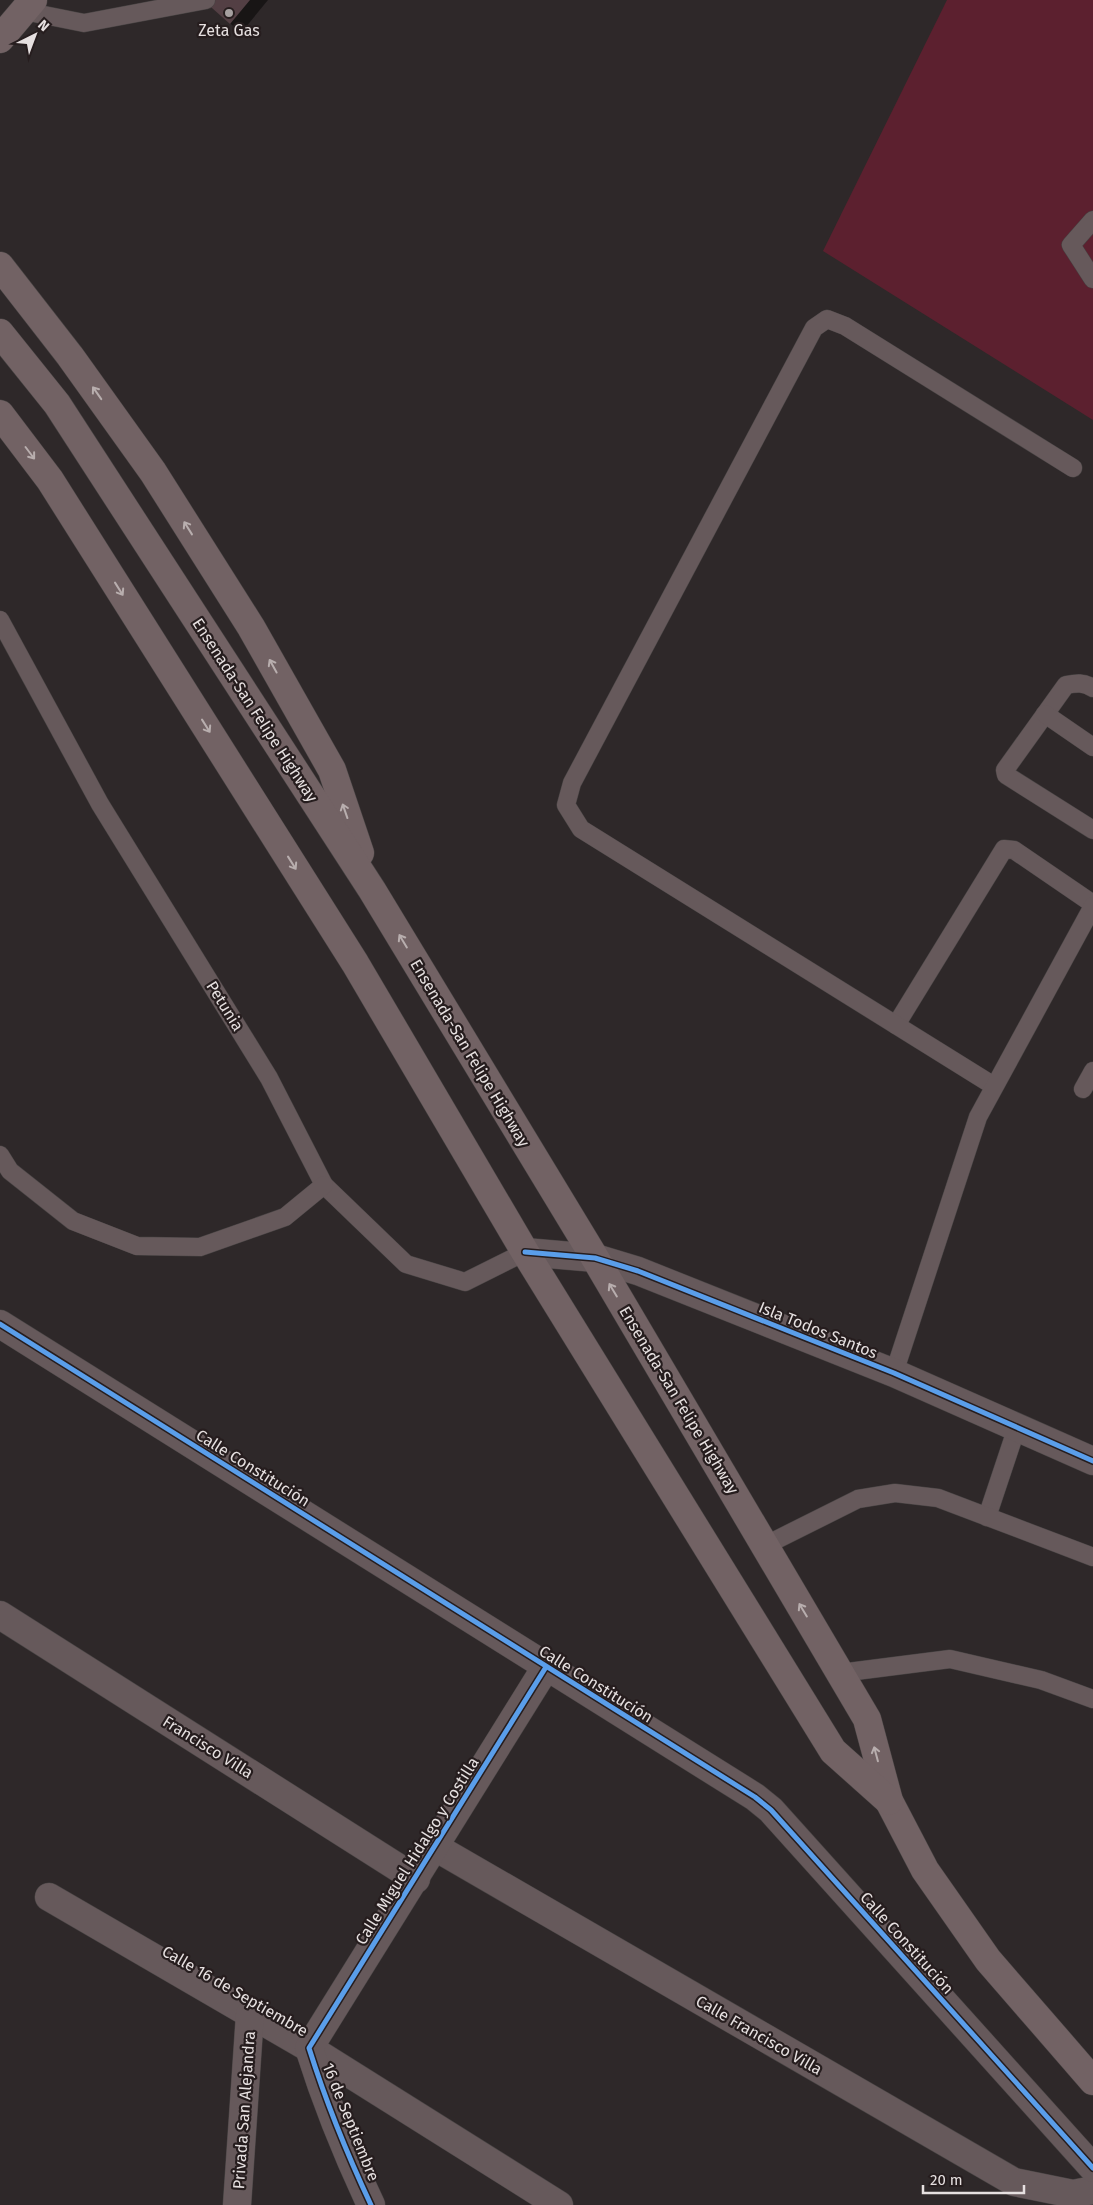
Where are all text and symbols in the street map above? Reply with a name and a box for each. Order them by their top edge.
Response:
marker: Zeta Gas [223,7,235,19]
north arrow [10,10,60,60]
text: N [34,16,53,35]
place label: Zeta Gas [198,21,260,40]
one-way arrow [92,386,102,400]
one-way arrow [24,446,35,459]
one-way arrow [183,521,193,535]
one-way arrow [114,581,124,595]
street label: Ensenada-San Felipe Highway [188,614,322,806]
one-way arrow [268,659,278,674]
one-way arrow [200,719,211,733]
one-way arrow [340,803,350,819]
one-way arrow [288,856,298,870]
one-way arrow [397,934,407,948]
street label: Ensenada-San Felipe Highway [406,956,534,1150]
street label: Petunia [202,978,248,1034]
one-way arrow [608,1283,618,1297]
street label: Isla Todos Santos [756,1298,880,1362]
street label: Ensenada-San Felipe Highway [615,1303,743,1497]
street label: Calle Constitución [193,1425,313,1511]
one-way arrow [797,1604,807,1618]
street label: Calle Constitución [536,1641,656,1727]
street label: Francisco Villa [159,1712,257,1782]
one-way arrow [871,1747,881,1763]
street label: Calle Miguel Hidalgo y Costilla [351,1754,483,1948]
street label: Calle Constitución [856,1888,958,1998]
street label: Calle 16 de Septiembre [159,1941,311,2041]
street label: Calle Francisco Villa [693,1991,825,2079]
street label: Privada San Alejandra [229,2030,259,2190]
street label: 16 de Septiembre [319,2060,383,2184]
scale bar [923,2162,1024,2194]
text: 20 m [930,2171,963,2189]

